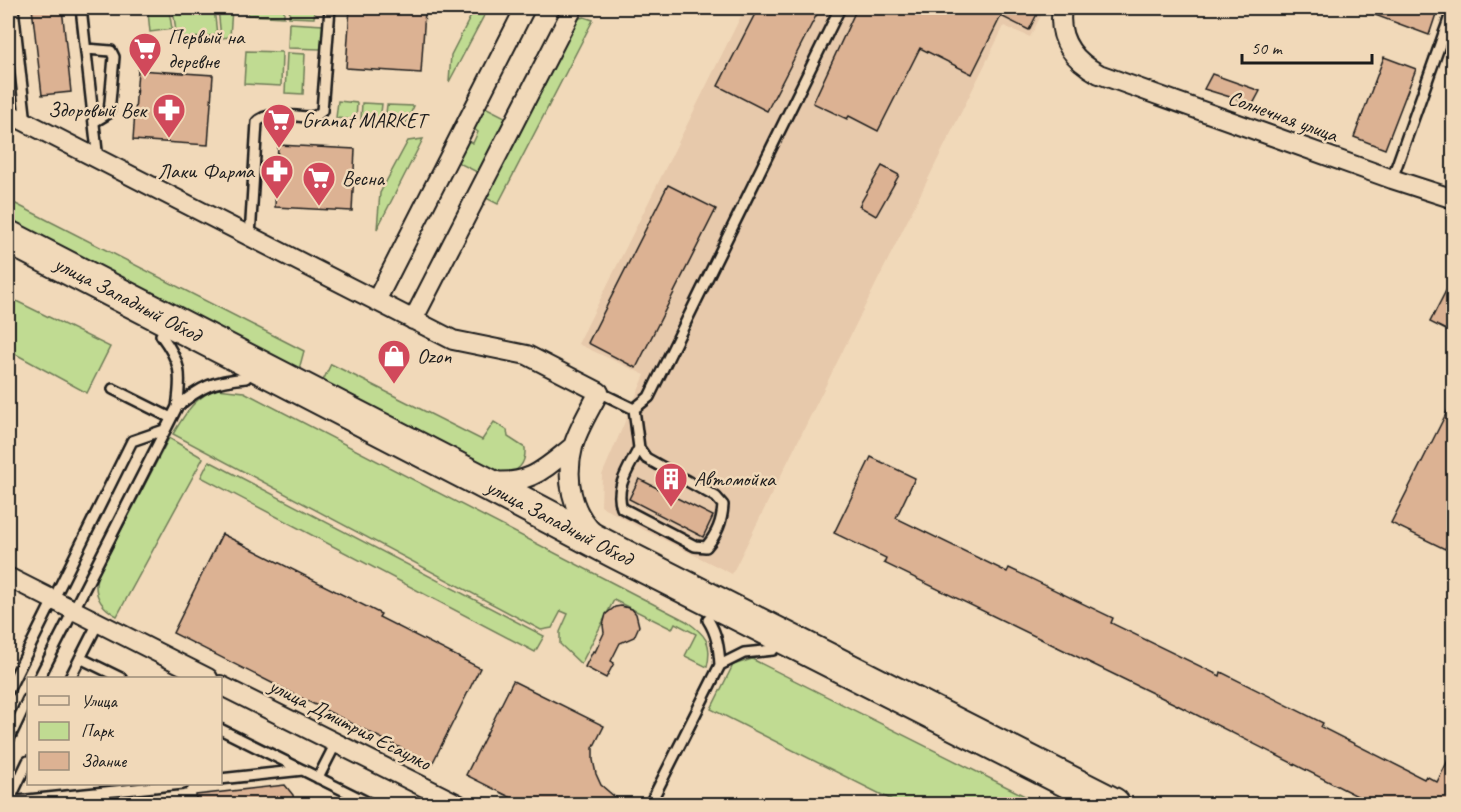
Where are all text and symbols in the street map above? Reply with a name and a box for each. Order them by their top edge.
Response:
place label: Первый на деревне [168,24,246,74]
scale bar [1242,27,1372,65]
supermarket icon: Первый на деревне [127,31,163,78]
text: 50 m [1251,37,1284,59]
street label: Солнечная улица [1225,84,1343,148]
pharmacy icon: Здоровый Век [151,92,187,139]
place label: Здоровый Век [48,97,148,123]
supermarket icon: Granat MARKET [261,102,297,149]
place label: Granat MARKET [302,107,430,133]
pharmacy icon: Лаки Фарма [259,153,295,200]
place label: Лаки Фарма [157,158,256,184]
supermarket icon: Весна [301,160,337,207]
place label: Весна [342,165,385,191]
street label: улица Западный Обход [48,249,208,348]
shop icon: Ozon [376,338,412,385]
place label: Ozon [417,343,452,369]
building icon: Автомойка [653,461,689,508]
place label: Автомойка [694,466,777,492]
street label: улица Западный Обход [480,472,639,572]
street label: улица Дмитрия Есаулко [263,671,436,777]
legend [27,677,222,785]
text: Улица [81,690,118,712]
text: Парк [81,720,115,742]
text: Здание [81,750,127,772]

